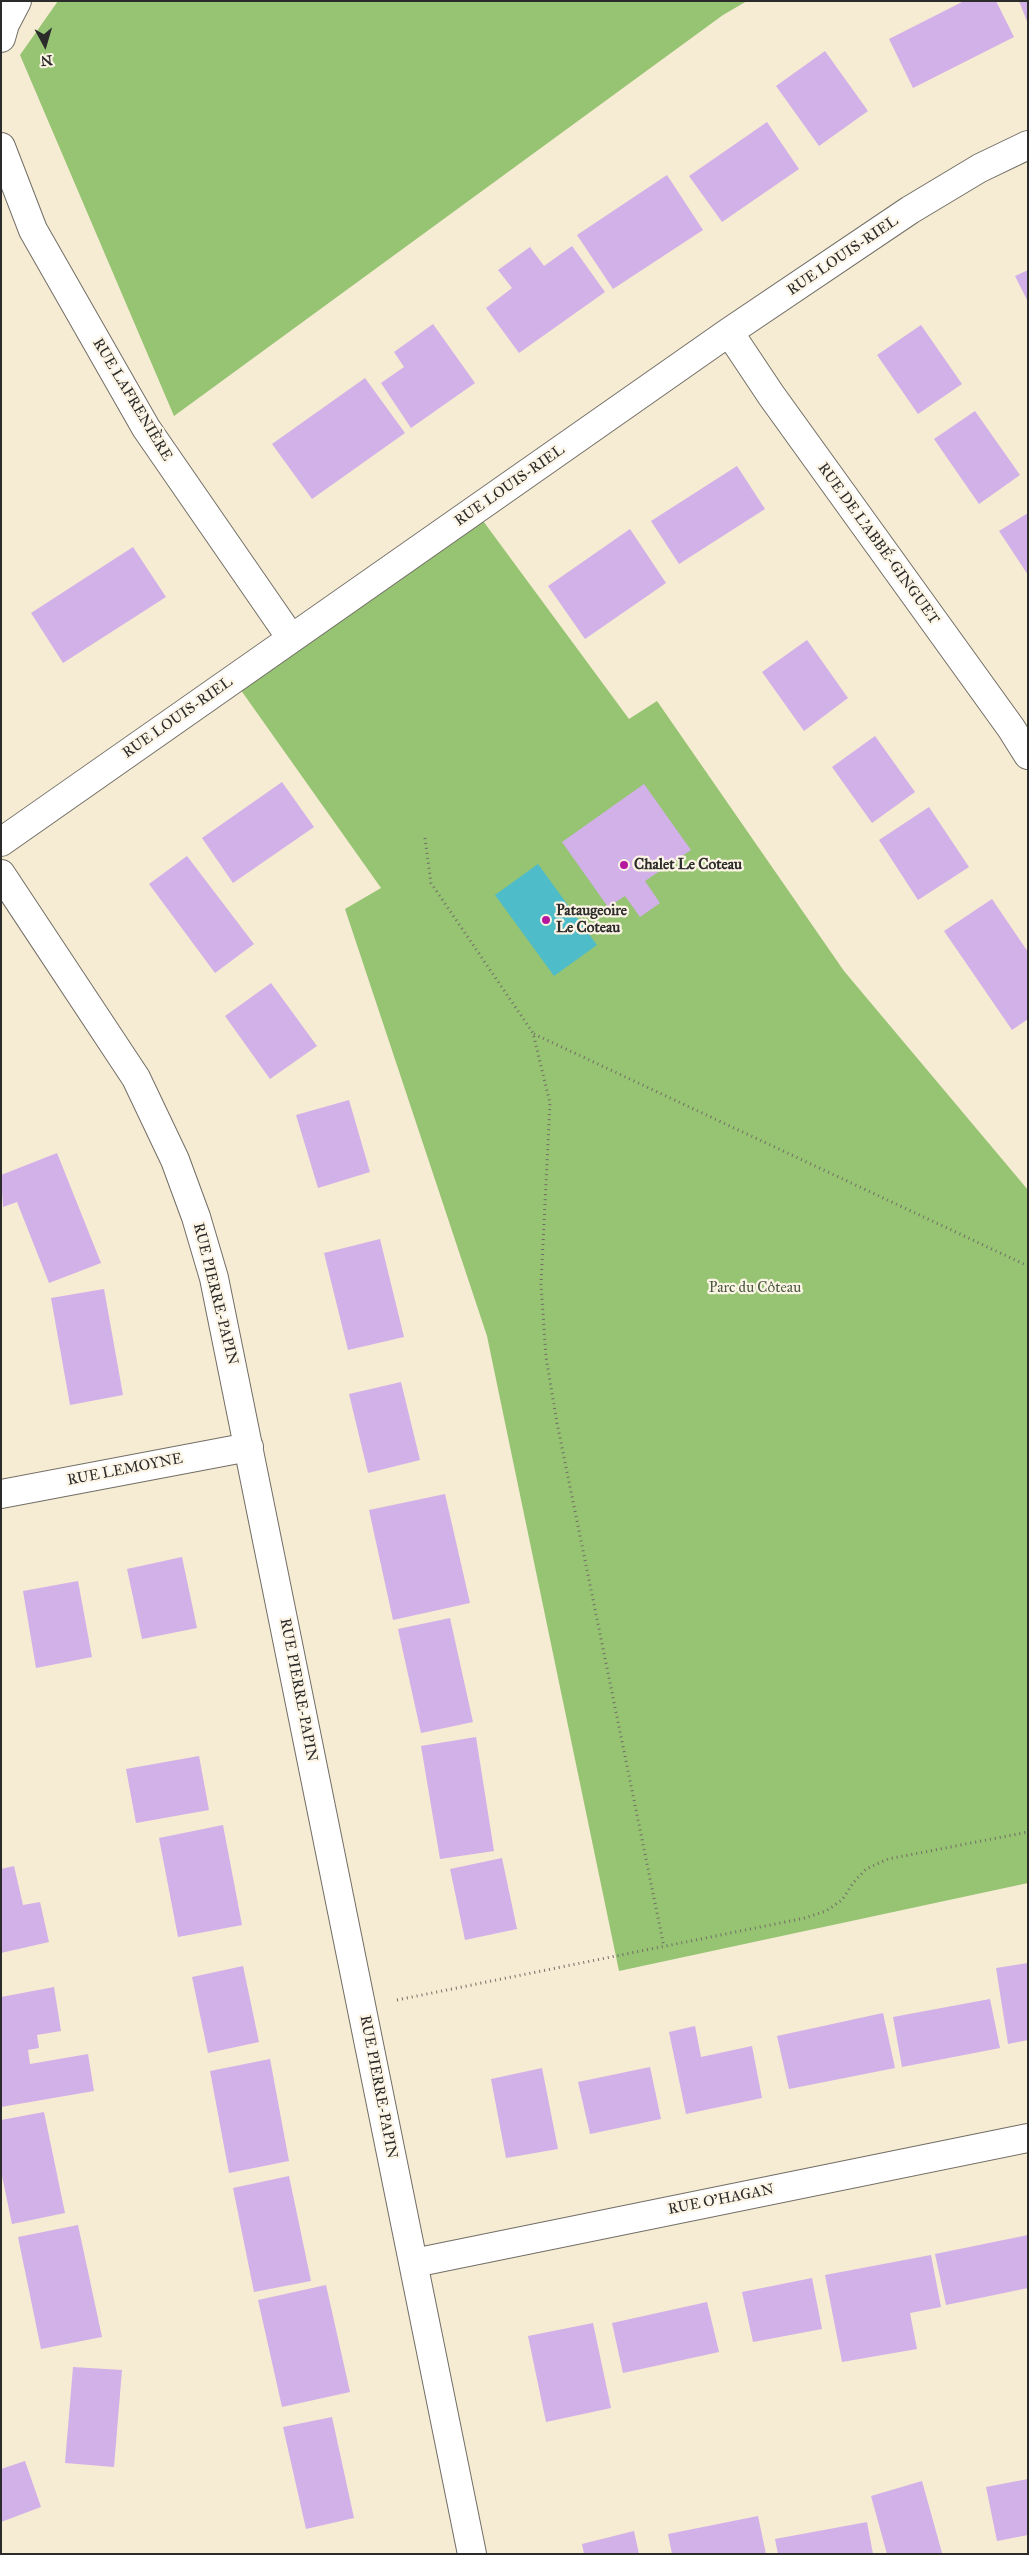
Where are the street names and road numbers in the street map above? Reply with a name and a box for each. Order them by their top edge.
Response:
street label: RUE LOUIS-RIEL [784,212,902,300]
street label: RUE LAFRENIÈRE [88,335,176,465]
street label: RUE LOUIS-RIEL [452,441,568,531]
street label: RUE DE L'ABBÉ-GINGUET [813,460,943,628]
street label: RUE LOUIS-RIEL [120,673,236,763]
street label: RUE PIERRE-PAPIN [189,1221,241,1367]
street label: RUE LEMOYNE [66,1450,184,1490]
street label: RUE PIERRE-PAPIN [275,1617,321,1763]
street label: RUE PIERRE-PAPIN [355,2014,401,2160]
street label: RUE O'HAGAN [667,2181,775,2219]

